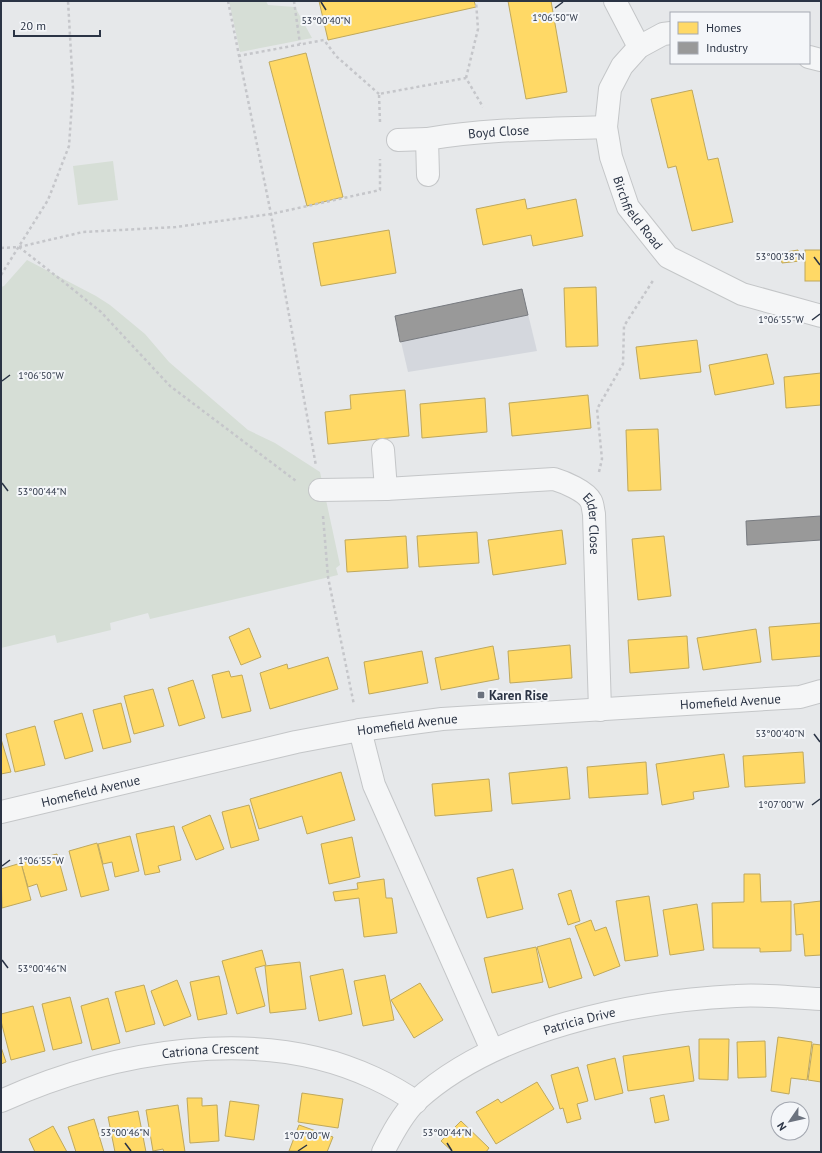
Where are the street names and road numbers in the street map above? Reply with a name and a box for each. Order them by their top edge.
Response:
street label: Boyd Close [467,121,529,142]
street label: Birchfield Road [610,174,667,253]
street label: Elder Close [580,489,604,555]
street label: Homefield Avenue [679,690,781,713]
street label: Homefield Avenue [356,710,458,739]
street label: Homefield Avenue [39,771,142,811]
street label: Patricia Drive [541,1003,617,1039]
street label: Catriona Crescent [161,1040,260,1062]

